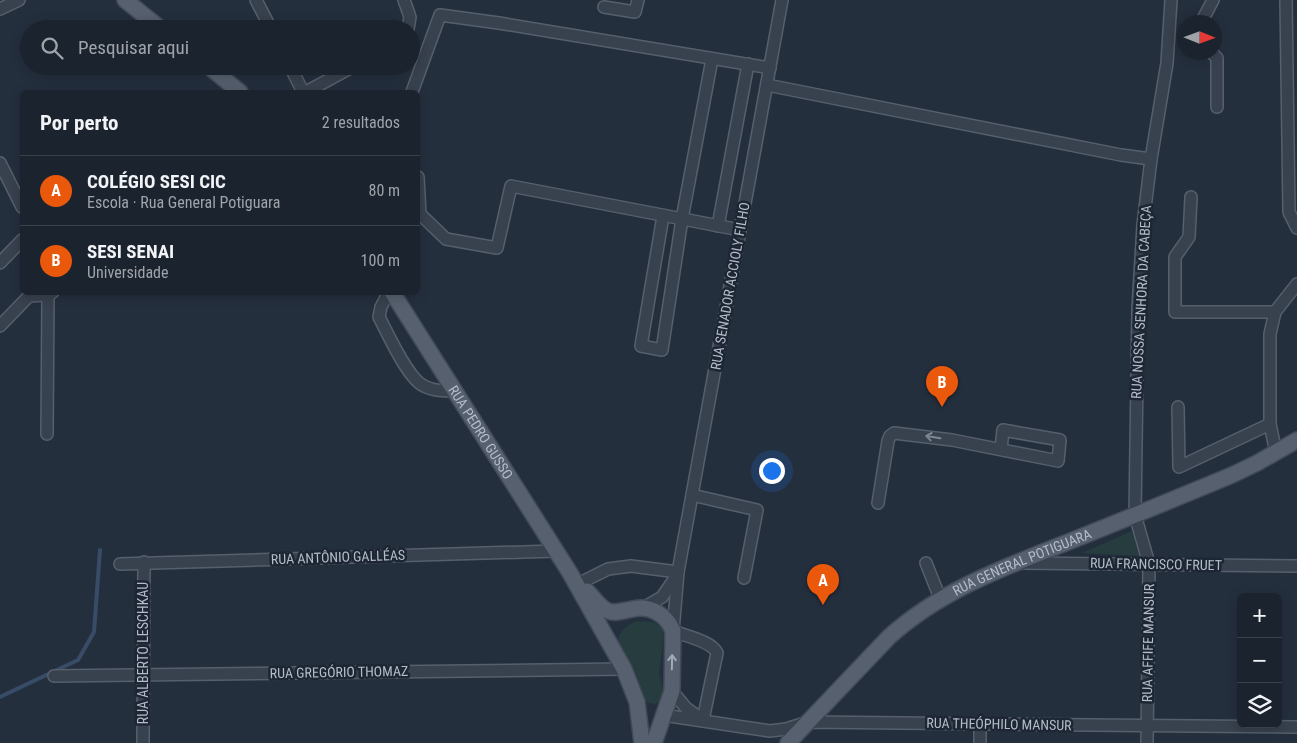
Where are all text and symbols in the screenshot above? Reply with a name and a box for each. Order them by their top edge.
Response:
north arrow [1177,15,1222,60]
search box [20,20,420,75]
icon: search [38,34,66,62]
text: Pesquisar aqui [78,36,189,59]
text: Por perto [40,111,119,135]
text: 2 resultados [322,113,400,132]
text: COLÉGIO SESI CIC [87,170,226,193]
text: A [51,181,61,200]
text: 80 m [368,181,400,200]
text: Escola · Rua General Potiguara [87,193,280,212]
street label: RUA SENADOR ACCIOLY FILHO [707,201,753,371]
street label: RUA NOSSA SENHORA DA CABEÇA [1128,205,1154,399]
text: SESI SENAI [87,240,174,263]
text: B [52,251,60,270]
text: 100 m [361,251,400,270]
text: Universidade [87,263,169,282]
pin: B [926,366,958,407]
street label: RUA PEDRO GUSSO [445,383,516,482]
one-way arrow [925,432,941,442]
your location [759,458,785,484]
street label: RUA GENERAL POTIGUARA [950,526,1094,599]
street label: RUA ANTÔNIO GALLÉAS [271,546,405,567]
street label: RUA FRANCISCO FRUET [1090,555,1222,573]
pin: A [807,564,839,605]
street label: RUA ALBERTO LESCHKAU [135,582,151,724]
street label: RUA AFFIFE MANSUR [1139,583,1157,702]
map controls [1237,593,1282,728]
button: + [1237,593,1282,638]
button: − [1237,638,1282,683]
one-way arrow [667,654,677,670]
street label: RUA GREGÓRIO THOMAZ [270,662,408,681]
button: layers [1237,683,1282,728]
street label: RUA THEÓPHILO MANSUR [926,714,1072,733]

